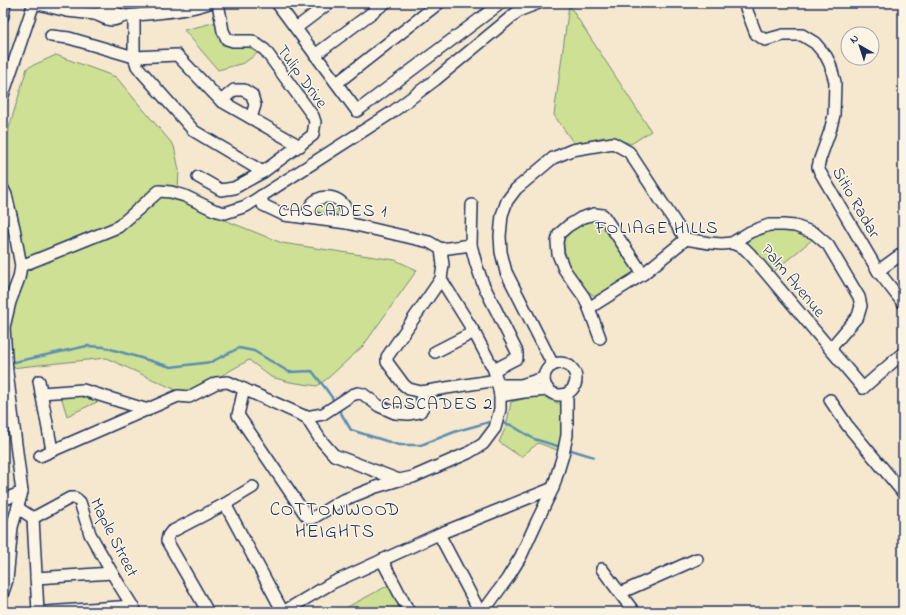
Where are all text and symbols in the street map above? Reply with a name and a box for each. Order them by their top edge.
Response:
north arrow [840,26,880,66]
text: N [846,30,862,48]
street label: Tulip Drive [270,40,334,114]
street label: Sitio Radar [825,163,886,244]
district label: CASCADES 1 [278,199,388,225]
district label: FOLIAGE HILLS [594,216,719,242]
street label: Palm Avenue [755,239,831,323]
district label: CASCADES 2 [381,392,493,418]
street label: Maple Street [83,494,144,582]
district label: COTTONWOOD HEIGHTS [270,497,400,546]

